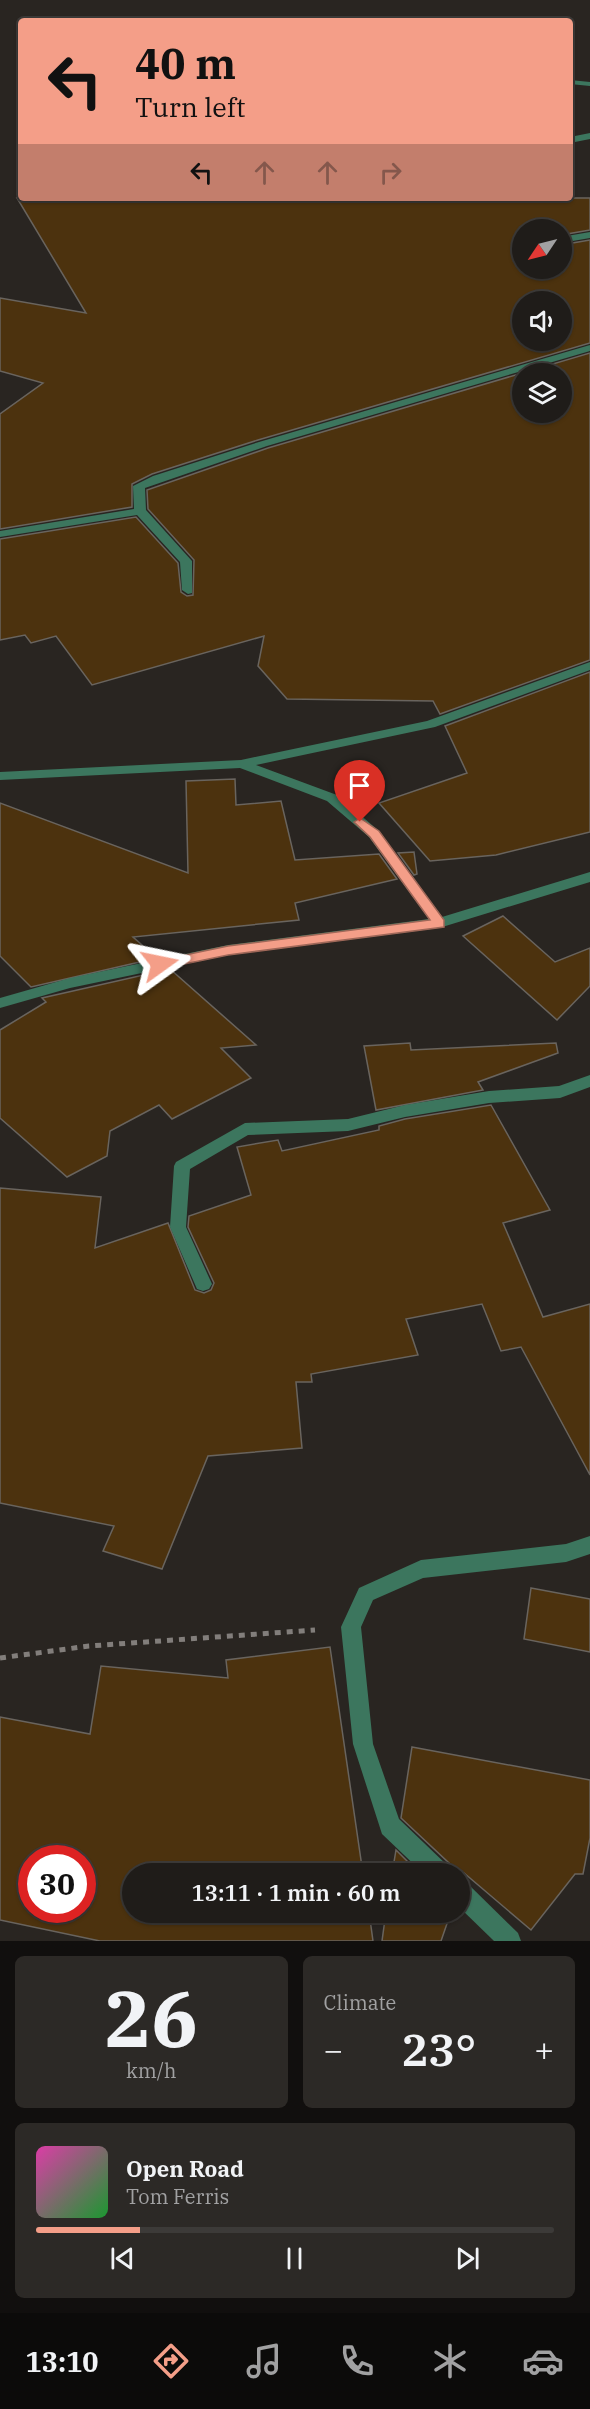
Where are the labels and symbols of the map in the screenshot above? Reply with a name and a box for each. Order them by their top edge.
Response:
north arrow [512,219,572,279]
pin [334,760,385,822]
position arrow [128,932,192,996]
speed limit sign: 30 [18,1845,96,1923]

